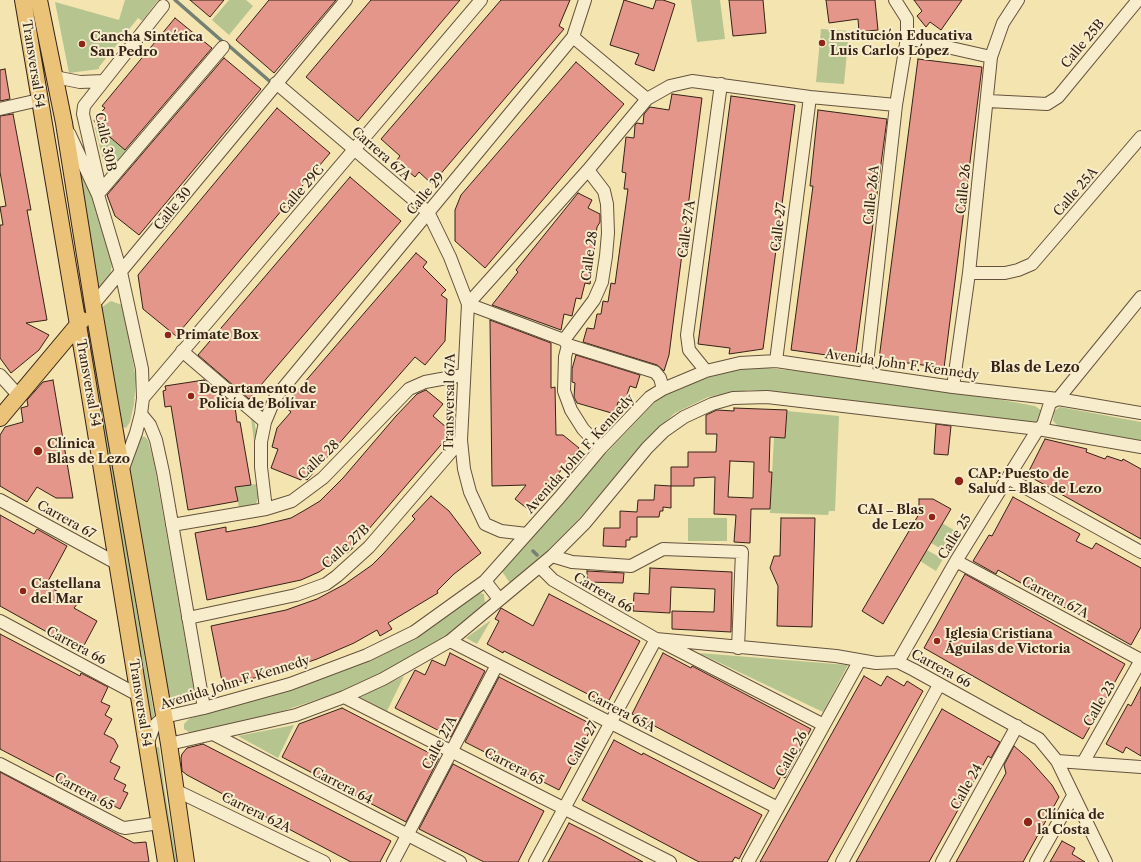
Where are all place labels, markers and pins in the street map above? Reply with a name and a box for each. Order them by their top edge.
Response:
place label: Institución Educativa Luis Carlos López [830,28,973,59]
place label: Cancha Sintética San Pedro [90,29,203,60]
marker: Institución Educativa Luis Carlos López [817,38,827,48]
marker: Cancha Sintética San Pedro [77,39,87,49]
place label: Primate Box [176,327,259,343]
marker: Primate Box [163,330,173,340]
place label: Departamento de Policía de Bolívar [199,381,316,412]
marker: Departamento de Policía de Bolívar [186,391,196,401]
place label: Clínica Blas de Lezo [47,436,130,467]
marker: Clínica Blas de Lezo [32,445,44,457]
place label: CAP: Puesto de Salud ‒ Blas de Lezo [968,466,1102,497]
marker: CAP: Puesto de Salud ‒ Blas de Lezo [953,475,965,487]
place label: CAI ‒ Blas de Lezo [857,502,924,533]
marker: CAI ‒ Blas de Lezo [927,512,937,522]
place label: Castellana del Mar [31,576,101,607]
marker: Castellana del Mar [18,586,28,596]
place label: Iglesia Cristiana Águilas de Victoria [945,626,1071,657]
marker: Iglesia Cristiana Águilas de Victoria [932,636,942,646]
place label: Clínica de la Costa [1037,807,1105,838]
marker: Clínica de la Costa [1022,816,1034,828]

